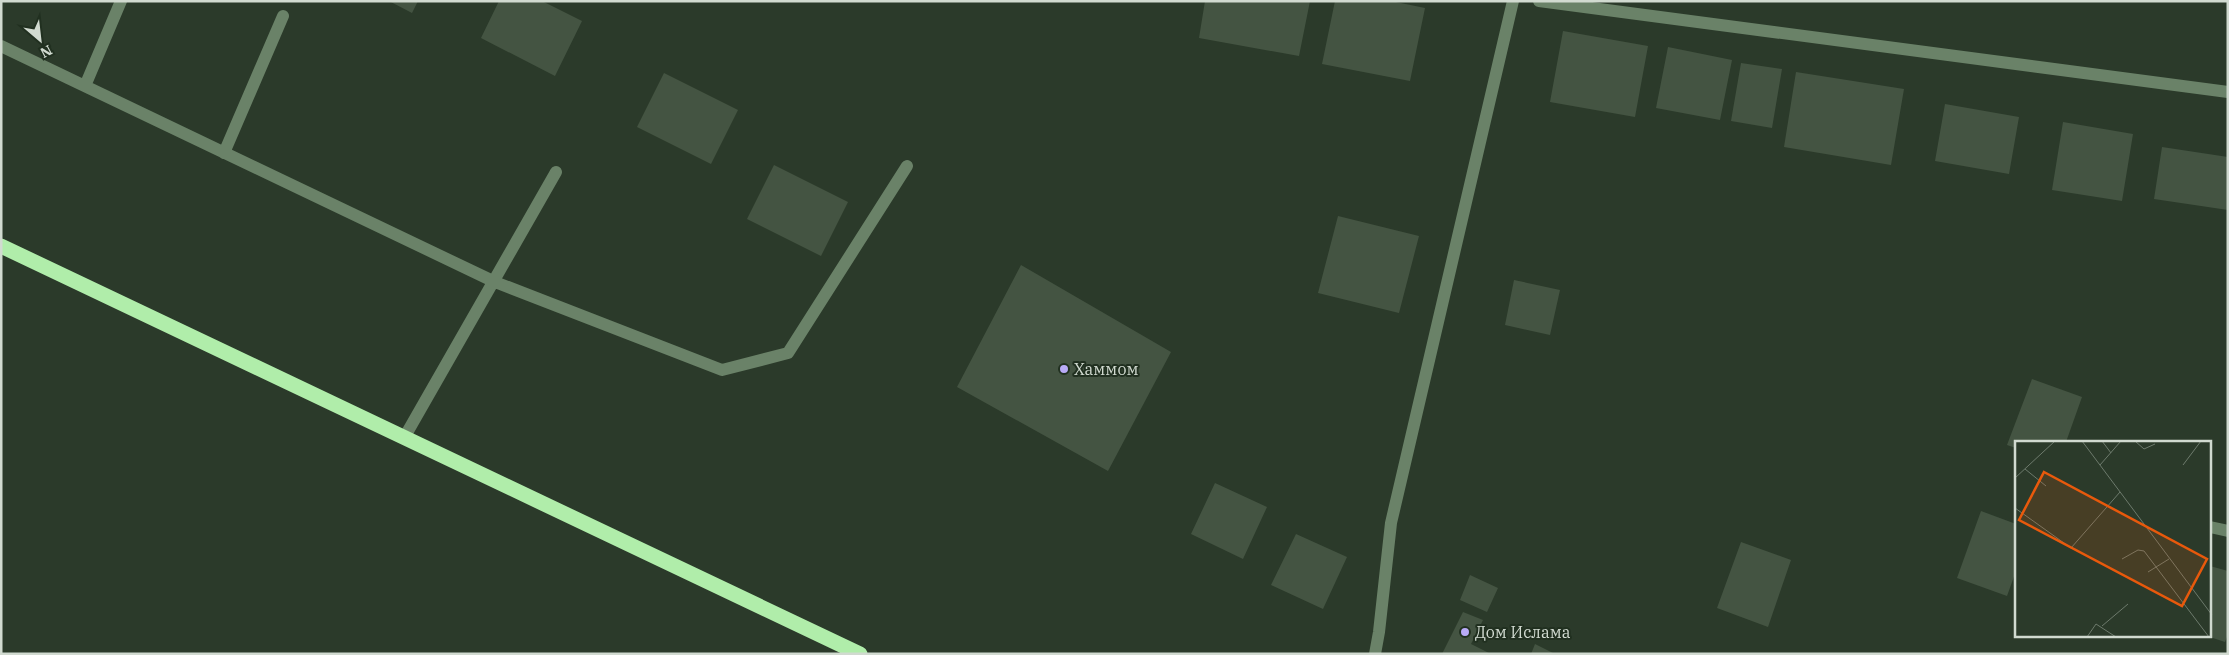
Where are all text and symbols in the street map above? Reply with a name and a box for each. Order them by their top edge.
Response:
north arrow [15,15,65,65]
text: N [37,41,55,62]
place label: Хаммом [1074,359,1138,379]
marker: Хаммом [1058,363,1070,375]
inset map [2015,441,2212,638]
place label: Дом Ислама [1475,622,1571,642]
marker: Дом Ислама [1459,626,1471,638]

